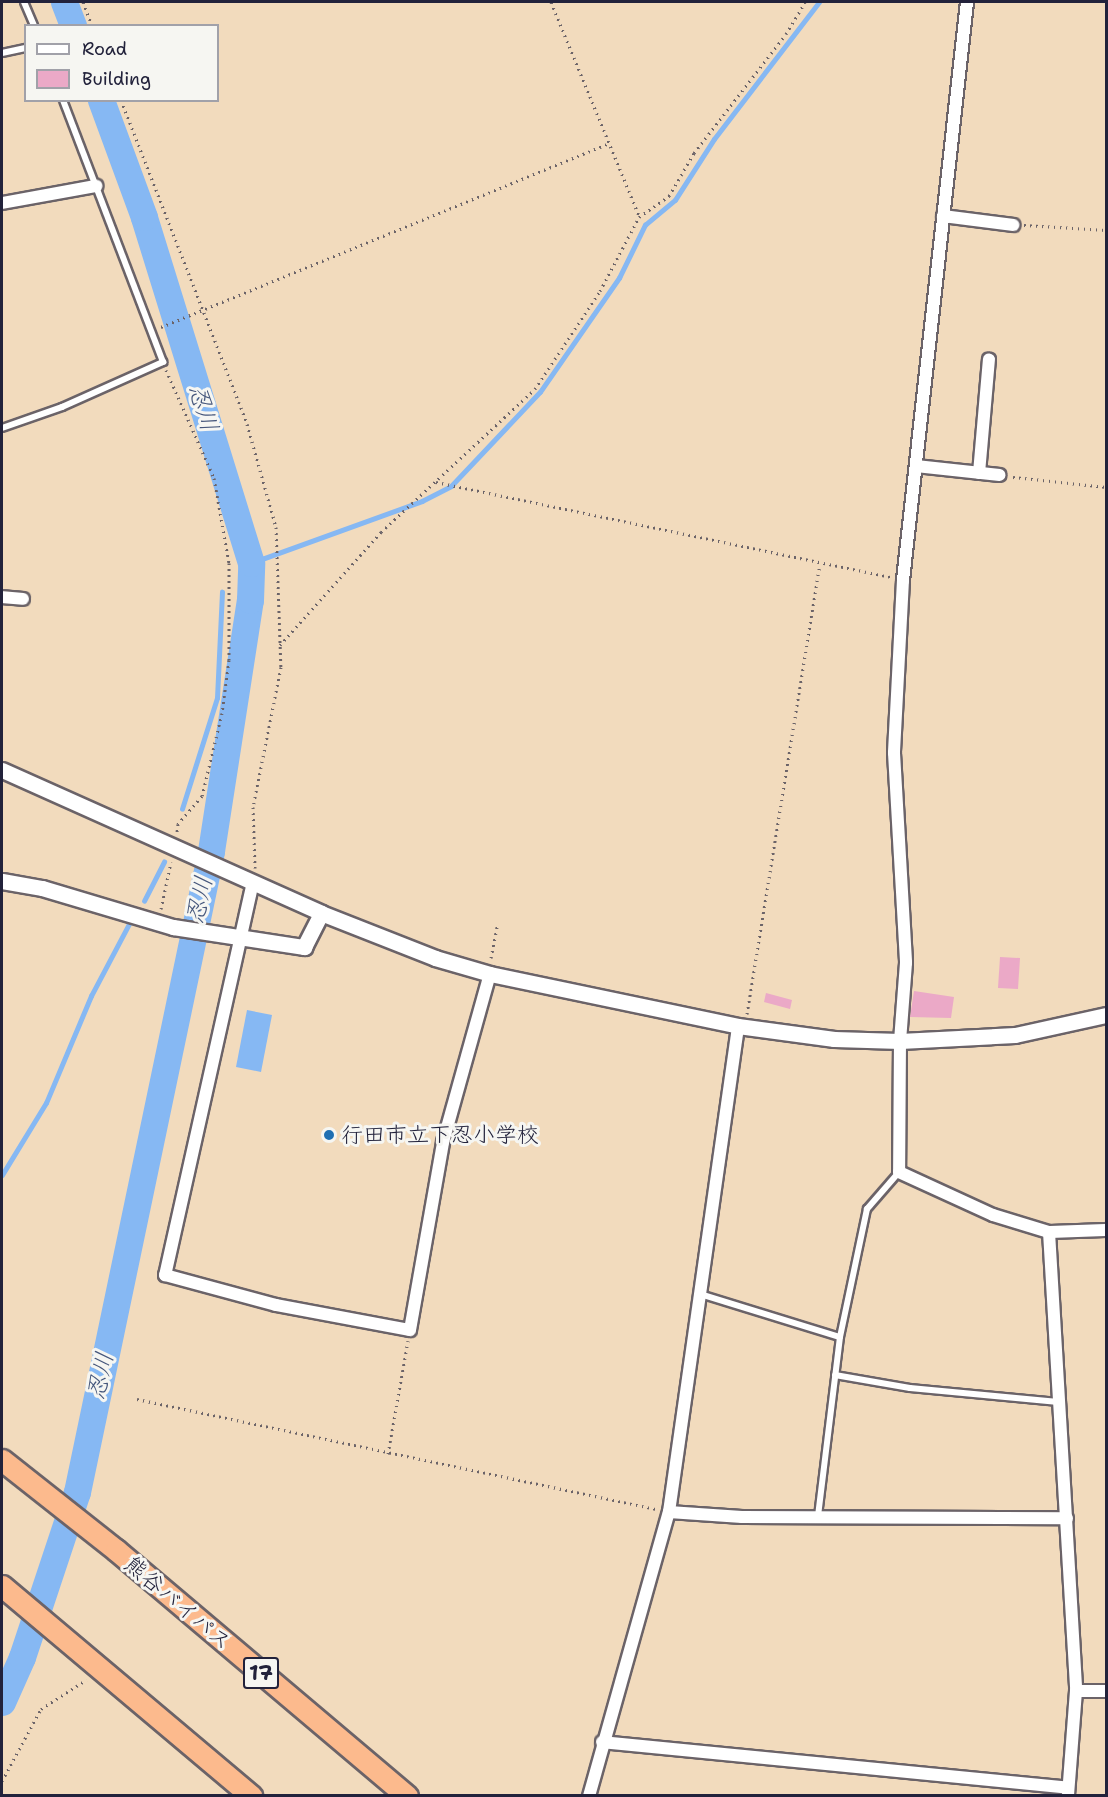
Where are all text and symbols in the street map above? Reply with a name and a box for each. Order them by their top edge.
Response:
legend [24,24,219,102]
text: Road [82,37,127,61]
text: Building [82,67,151,91]
water label: 忍川 [182,381,224,435]
water label: 忍川 [181,874,219,926]
place label: 行田市立下忍小学校 [341,1122,539,1148]
marker: 行田市立下忍小学校 [322,1128,336,1142]
water label: 忍川 [82,1350,120,1402]
street label: 熊谷バイパス [119,1550,237,1656]
road number: 17 [243,1655,279,1691]

